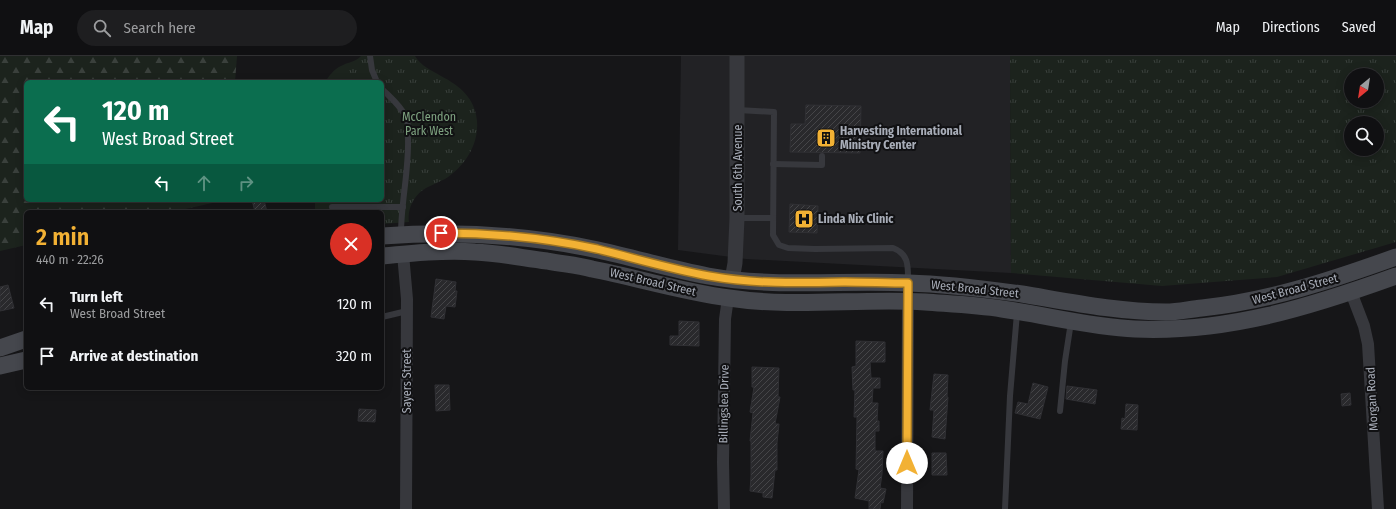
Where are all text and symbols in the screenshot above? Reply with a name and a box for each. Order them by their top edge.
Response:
search box [77,10,357,46]
text: Map [20,16,53,39]
icon: search [91,17,113,39]
text: Search here [123,19,196,37]
text: Map [1216,19,1240,36]
text: Directions [1262,19,1320,36]
text: Saved [1342,19,1376,36]
north arrow [1344,68,1384,108]
map controls [1344,68,1384,156]
text: 120 m [102,94,169,127]
icon: left [36,96,88,148]
park label: McClendon Park West [402,110,456,138]
button: search [1344,116,1384,156]
place label: Harvesting International Ministry Center [840,124,963,152]
street label: South 6th Avenue [731,125,745,211]
building icon: Harvesting International Ministry Center [815,127,837,149]
text: West Broad Street [102,128,234,150]
icon: left [151,172,173,194]
icon: ahead [193,172,215,194]
icon: right [235,172,257,194]
hospital icon: Linda Nix Clinic [793,208,815,230]
place label: Linda Nix Clinic [818,212,894,226]
pin [424,216,458,250]
icon: arrive [430,222,452,244]
text: 2 min [36,223,89,251]
button: close [330,223,372,265]
text: 440 m · 22:26 [36,252,104,267]
street label: West Broad Street [609,265,697,299]
street label: West Broad Street [1251,271,1339,307]
street label: West Broad Street [931,277,1020,301]
text: Turn left [70,288,123,306]
icon: left [36,293,58,315]
text: 120 m [337,295,372,313]
text: West Broad Street [70,306,165,321]
icon: arrive [36,345,58,367]
text: Arrive at destination [70,347,198,365]
text: 320 m [336,347,372,365]
street label: Sayers Street [400,349,414,413]
street label: Billingslea Drive [716,364,732,444]
street label: Morgan Road [1363,367,1381,431]
position arrow [886,442,928,484]

